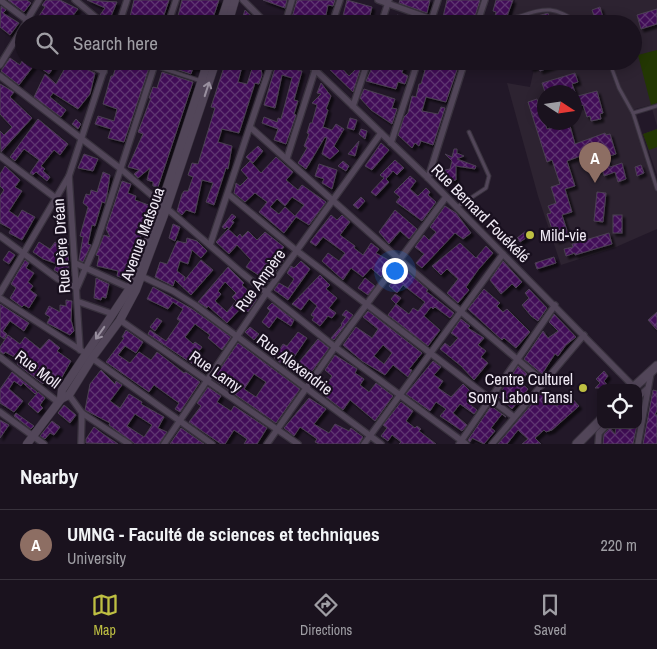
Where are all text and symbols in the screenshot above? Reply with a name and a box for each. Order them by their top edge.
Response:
search box [15,15,642,70]
icon: search [33,29,61,57]
text: Search here [73,30,158,56]
one-way arrow [202,82,212,98]
north arrow [537,85,582,130]
pin: A [579,142,611,183]
street label: Rue Bernard Fouékélé [427,159,535,267]
street label: Avenue Matsoua [115,183,169,285]
street label: Rue Père Dréan [47,198,75,294]
place label: Mild-vie [540,224,587,246]
marker: Mild-vie [524,229,536,241]
street label: Rue Ampère [230,244,290,316]
your location [382,258,408,284]
one-way arrow [95,326,105,340]
street label: Rue Alexendrie [253,328,337,400]
street label: Rue Moll [11,345,65,393]
street label: Rue Lamy [185,345,247,397]
place label: Centre Culturel Sony Labou Tansi [468,368,573,408]
marker: Centre Culturel Sony Labou Tansi [577,382,589,394]
map controls [597,384,642,429]
button: locate [597,384,642,429]
text: Nearby [20,462,78,491]
text: UMNG - Faculté de sciences et techniques [67,521,380,547]
text: A [31,534,41,556]
text: 220 m [601,534,637,556]
text: University [67,547,126,569]
tab: Map [91,591,119,639]
tab: Directions [300,591,352,639]
tab: Saved [534,591,566,639]

